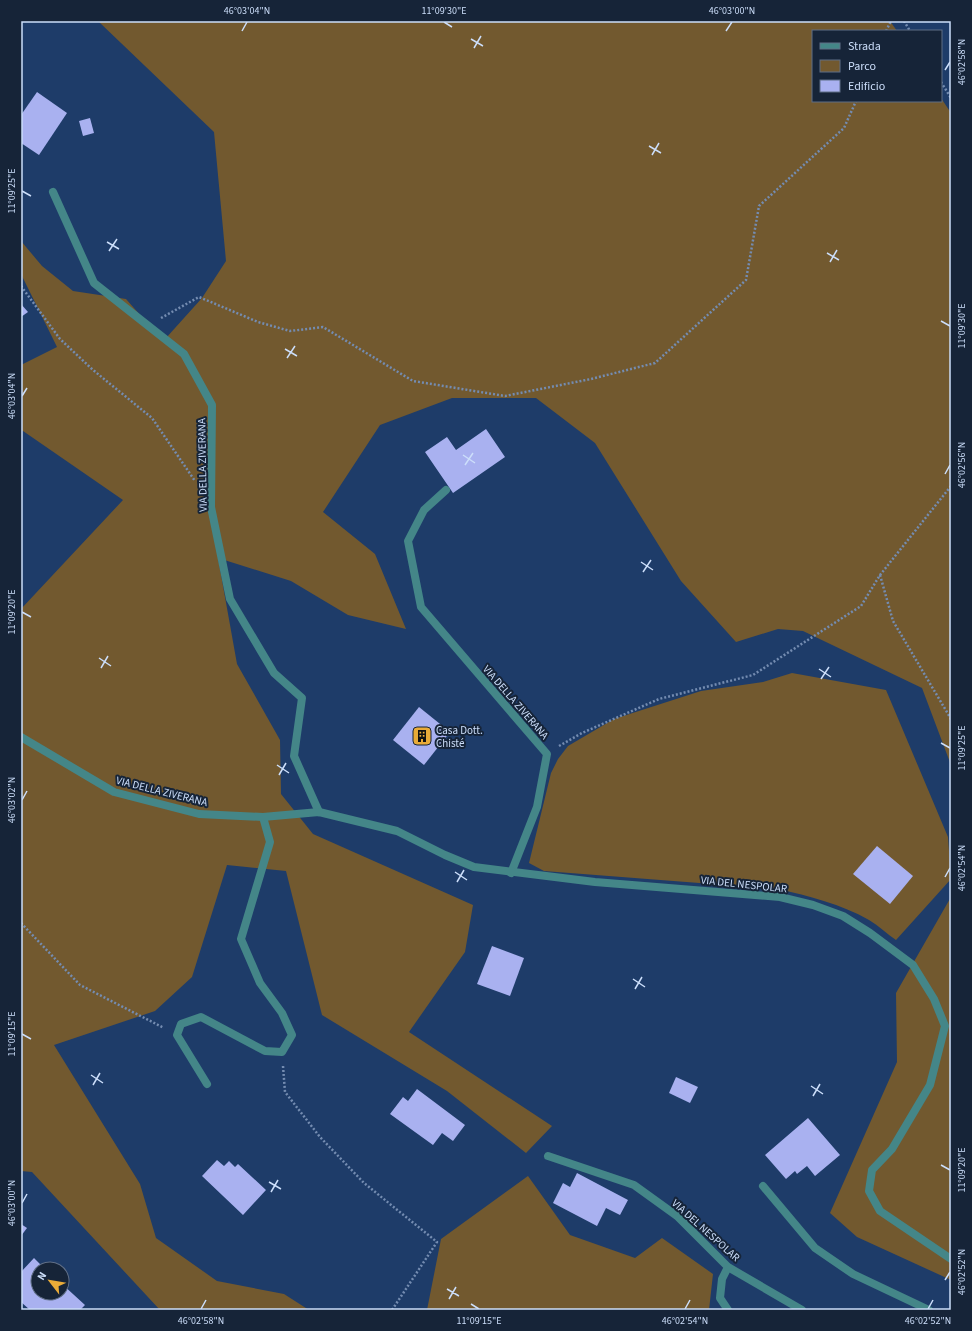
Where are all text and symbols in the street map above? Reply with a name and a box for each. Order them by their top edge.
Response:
text: 46°03'04"N [224,4,270,18]
text: 11°09'30"E [421,4,467,18]
text: 46°03'00"N [709,4,755,18]
legend [812,30,942,102]
text: Strada [848,38,881,55]
text: 46°02'58"N [955,39,969,85]
text: Parco [848,58,876,75]
text: Edificio [848,78,885,95]
text: 11°09'25"E [5,168,19,214]
text: 11°09'30"E [955,303,969,349]
text: 46°03'04"N [5,373,19,419]
street label: VIA DELLA ZIVERANA [194,418,211,512]
text: 46°02'56"N [955,442,969,488]
text: 11°09'20"E [5,589,19,635]
street label: VIA DELLA ZIVERANA [479,662,552,743]
place label: Casa Dott. Chisté [436,723,483,751]
building icon: Casa Dott. Chisté [411,725,433,747]
text: 11°09'25"E [955,725,969,771]
street label: VIA DELLA ZIVERANA [115,773,209,810]
text: 46°03'02"N [5,777,19,823]
text: 46°02'54"N [955,845,969,891]
street label: VIA DEL NESPOLAR [700,873,788,896]
text: 11°09'15"E [5,1011,19,1057]
text: 11°09'20"E [955,1147,969,1193]
text: 46°03'00"N [5,1180,19,1226]
street label: VIA DEL NESPOLAR [668,1196,743,1265]
text: 46°02'52"N [955,1249,969,1295]
north arrow [30,1261,70,1301]
text: N [34,1269,50,1283]
text: 46°02'58"N [178,1314,224,1328]
text: 11°09'15"E [456,1314,502,1328]
text: 46°02'54"N [662,1314,708,1328]
text: 46°02'52"N [905,1314,951,1328]

